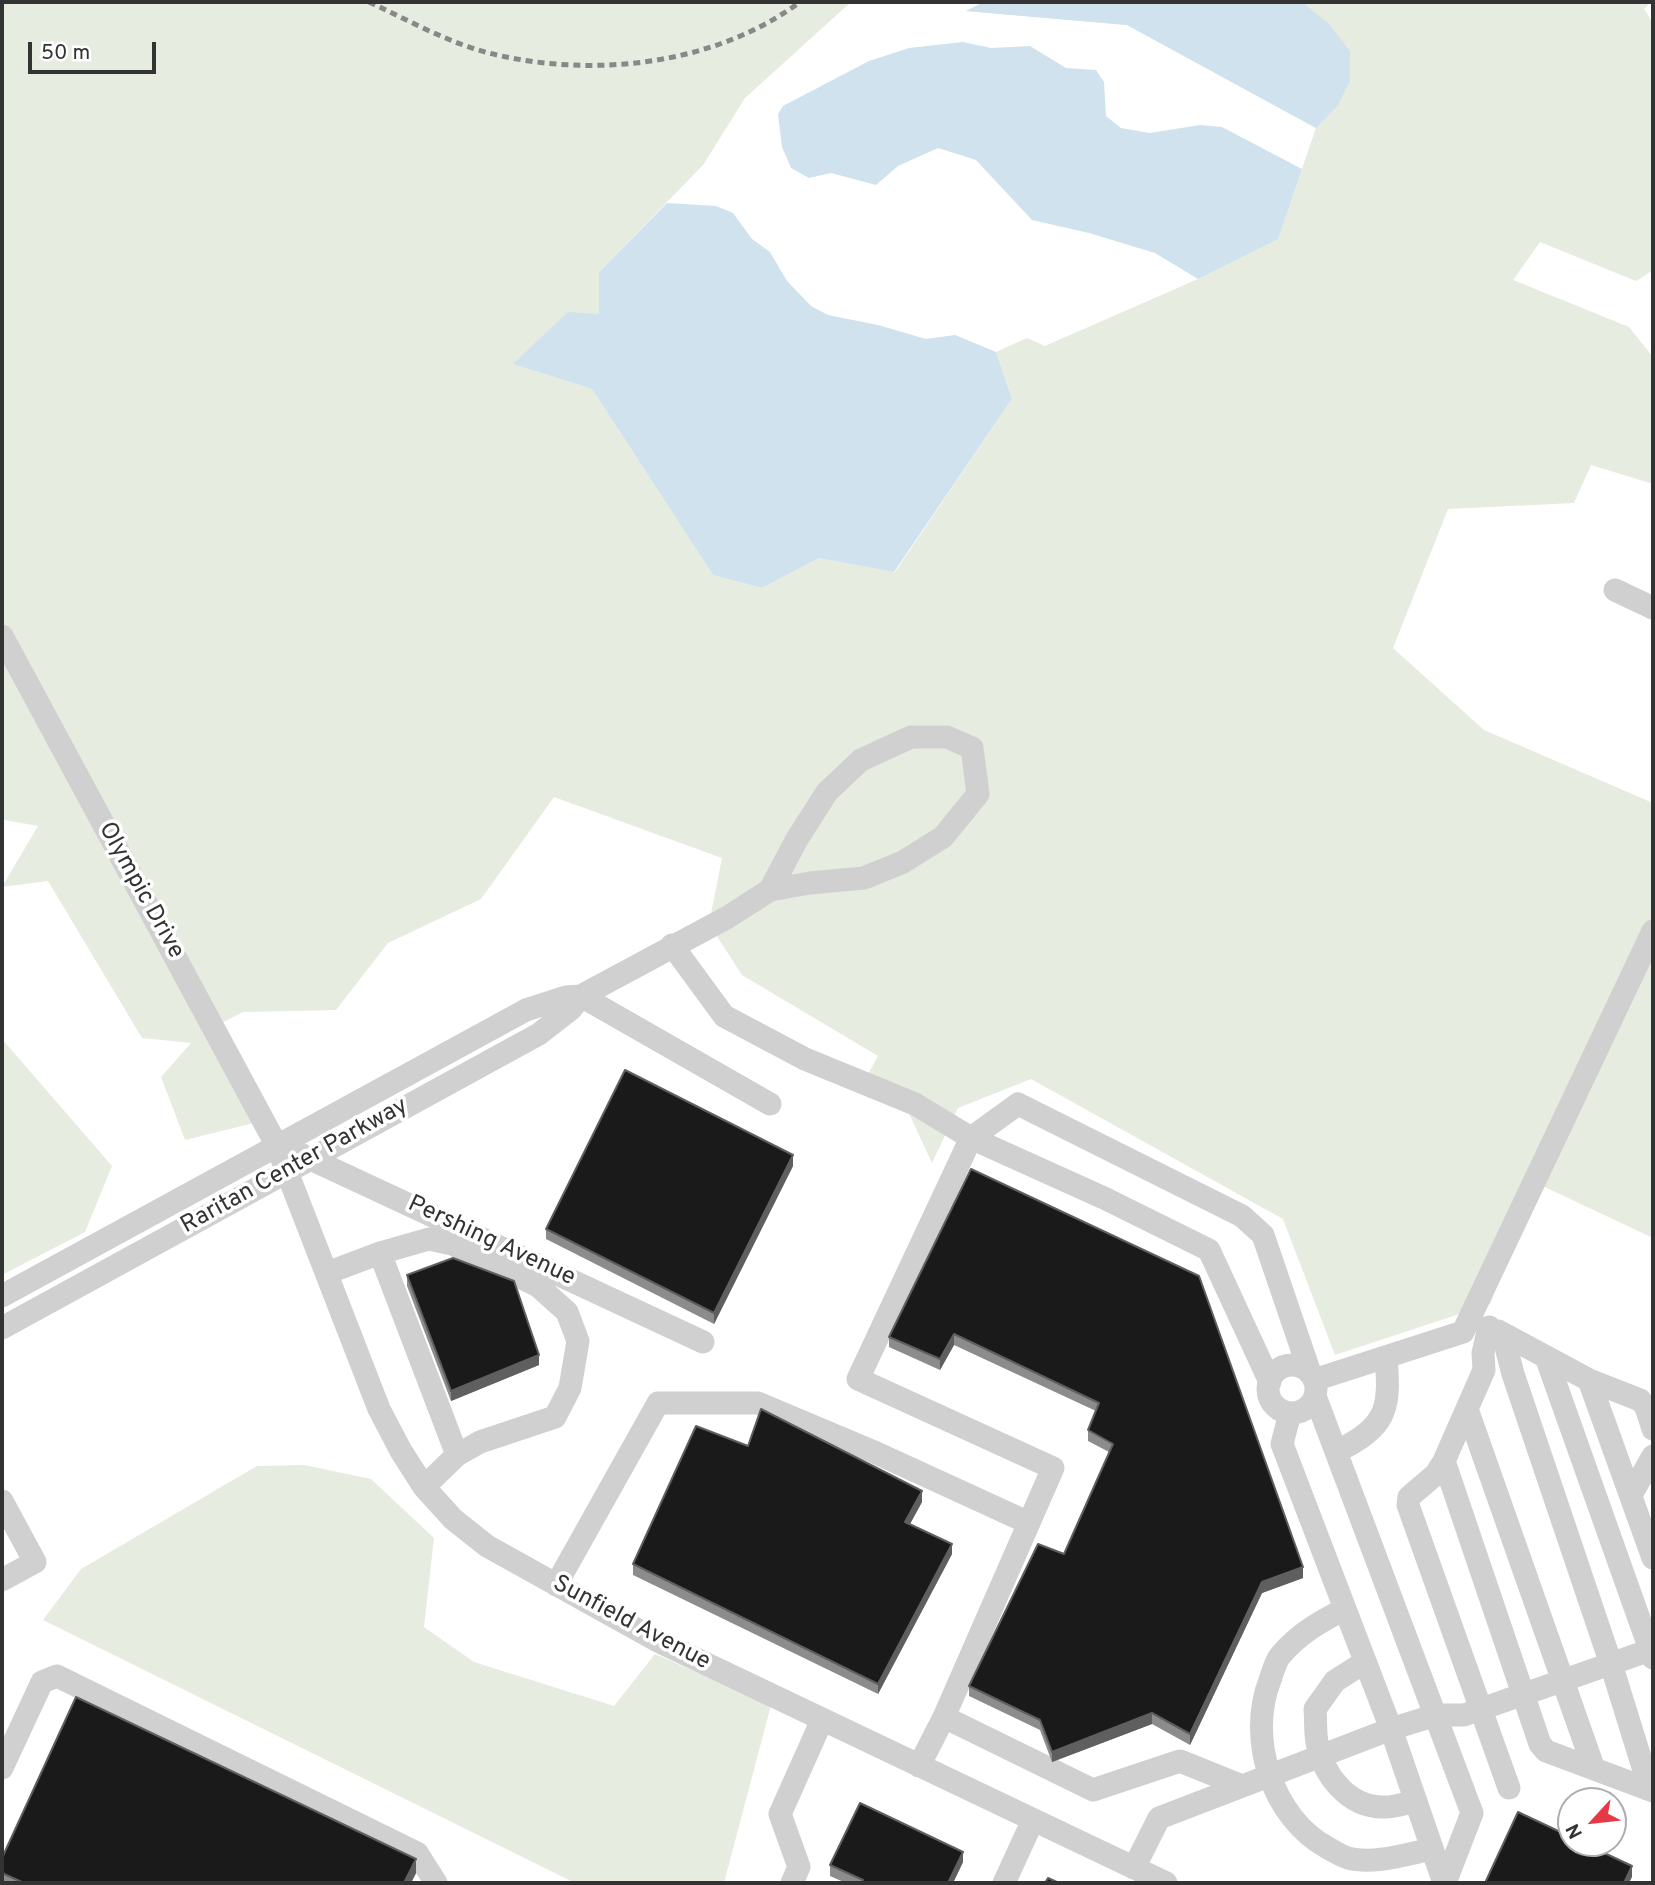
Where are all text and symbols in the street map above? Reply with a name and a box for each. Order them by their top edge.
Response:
scale bar [32,28,159,72]
text: 50 m [41,40,90,67]
street label: Olympic Drive [91,818,189,964]
street label: Raritan Center Parkway [176,1093,414,1241]
street label: Pershing Avenue [403,1191,579,1293]
street label: Sunfield Avenue [547,1570,715,1678]
north arrow [1557,1787,1627,1857]
text: N [1561,1819,1589,1842]

